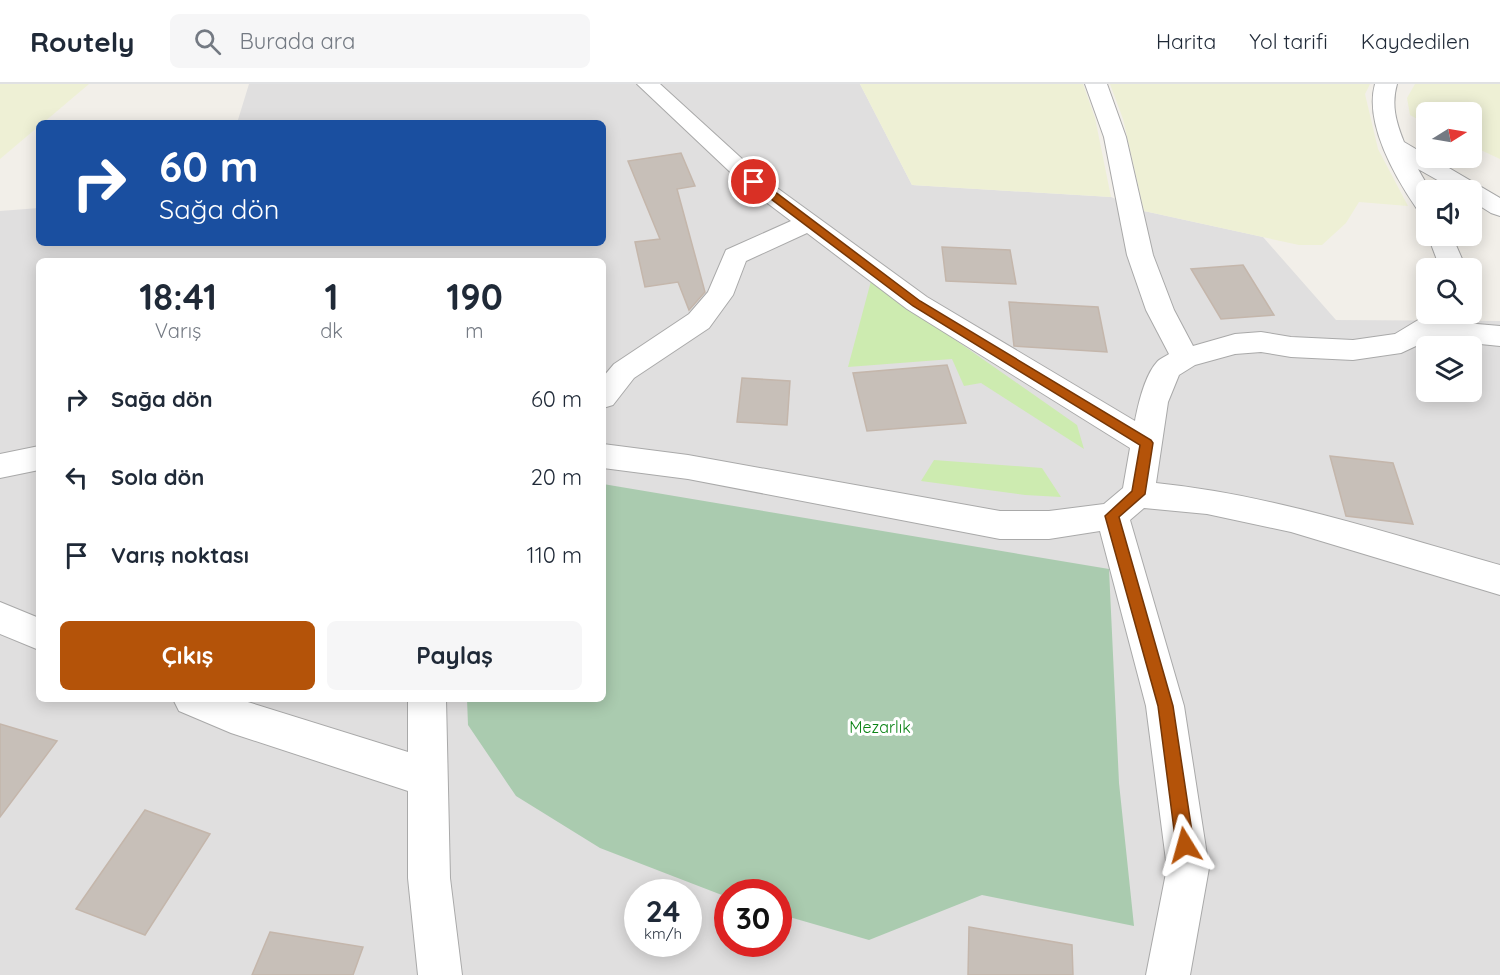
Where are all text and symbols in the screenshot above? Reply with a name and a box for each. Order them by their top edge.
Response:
search box [170,14,590,68]
text: Routely [30,24,134,59]
icon: search [191,25,224,58]
text: Burada ara [239,27,355,55]
text: Harita [1156,28,1216,54]
text: Yol tarifi [1249,28,1328,54]
text: Kaydedilen [1361,28,1470,54]
north arrow [1416,102,1482,168]
map controls [1416,102,1482,402]
text: 60 m [159,140,259,193]
icon: right [60,144,138,222]
pin [728,156,779,207]
icon: arrive [737,165,770,198]
button: sound [1416,180,1482,246]
text: Sağa dön [159,192,279,226]
button: search [1416,258,1482,324]
text: 18:41 [139,274,217,319]
text: 1 [325,274,339,319]
text: 190 [446,274,503,319]
text: Varış [155,318,201,343]
text: dk [320,318,343,343]
text: m [465,318,484,343]
button: layers [1416,336,1482,402]
icon: right [60,383,93,416]
text: Sağa dön [111,385,213,413]
text: 60 m [531,385,582,413]
icon: left [60,461,93,494]
text: Sola dön [111,463,204,491]
text: 20 m [531,463,582,491]
icon: arrive [60,539,93,572]
text: Varış noktası [111,541,249,569]
text: 110 m [527,541,582,569]
button: Çıkış [60,621,315,690]
button: Paylaş [327,621,582,690]
park label: Mezarlık [849,717,911,737]
position arrow [1153,813,1217,877]
speed limit sign: 30 [714,879,792,957]
text: 24 [646,892,680,930]
text: km/h [644,924,682,943]

